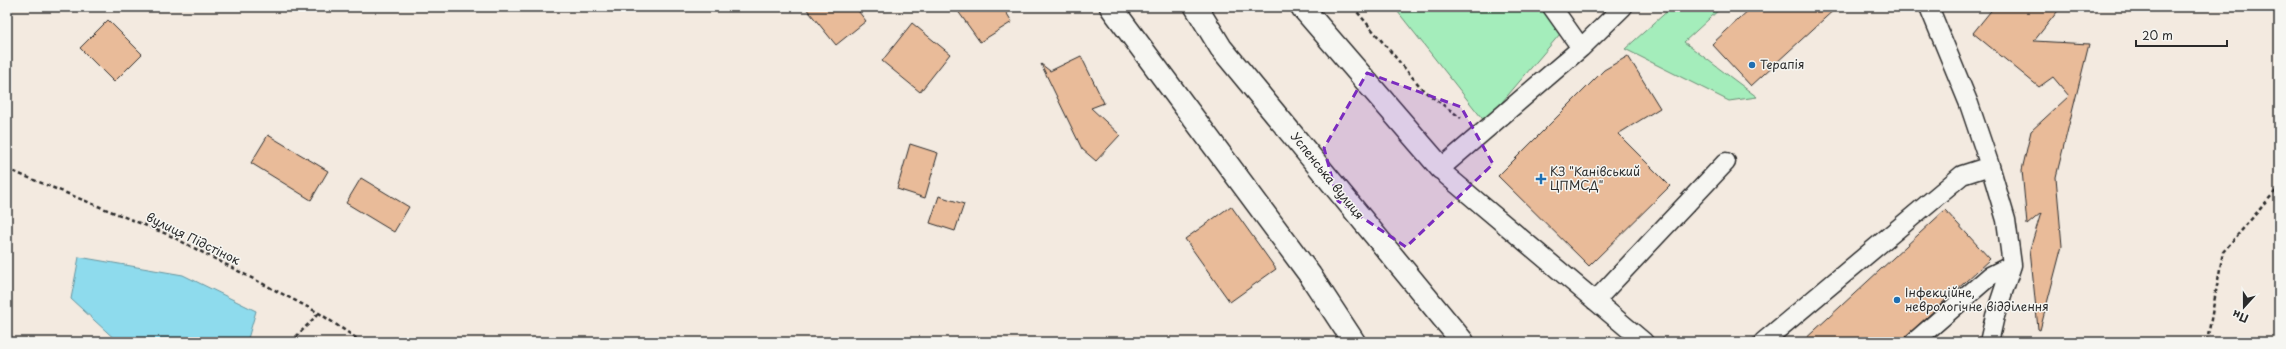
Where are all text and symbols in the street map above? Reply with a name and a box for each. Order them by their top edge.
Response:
scale bar [2136,22,2227,48]
text: 20 m [2142,26,2173,44]
place label: Терапія [1760,55,1804,73]
marker: Терапія [1747,60,1757,70]
street label: Успенська вулиця [1287,128,1369,223]
place label: КЗ "Канівський ЦПМСД" [1550,162,1640,194]
marker: КЗ "Канівський ЦПМСД" [1535,173,1547,185]
street label: вулиця Підстінок [143,208,244,269]
place label: Інфекційне, неврологічне відділення [1905,283,2049,315]
north arrow [2224,287,2264,327]
marker: Інфекційне, неврологічне відділення [1892,295,1902,305]
text: Пн [2230,306,2251,328]

